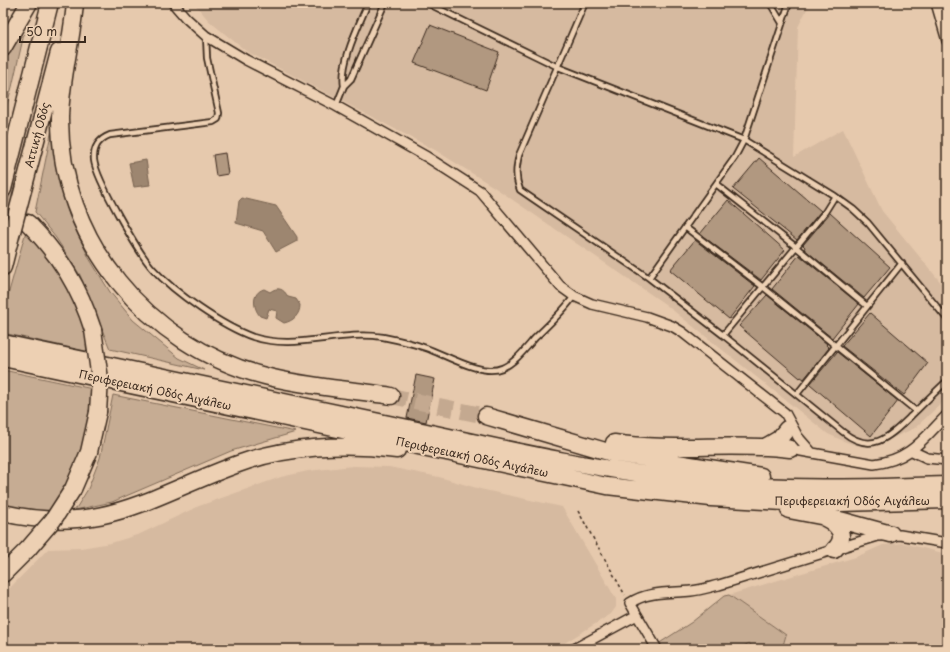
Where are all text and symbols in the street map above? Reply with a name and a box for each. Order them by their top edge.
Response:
scale bar [20,18,85,44]
text: 50 m [26,22,57,40]
street label: Αττική Οδός [20,100,54,170]
street label: Περιφερειακή Οδός Αιγάλεω [77,365,233,414]
street label: Περιφερειακή Οδός Αιγάλεω [394,432,550,481]
street label: Περιφερειακή Οδός Αιγάλεω [774,492,930,509]

